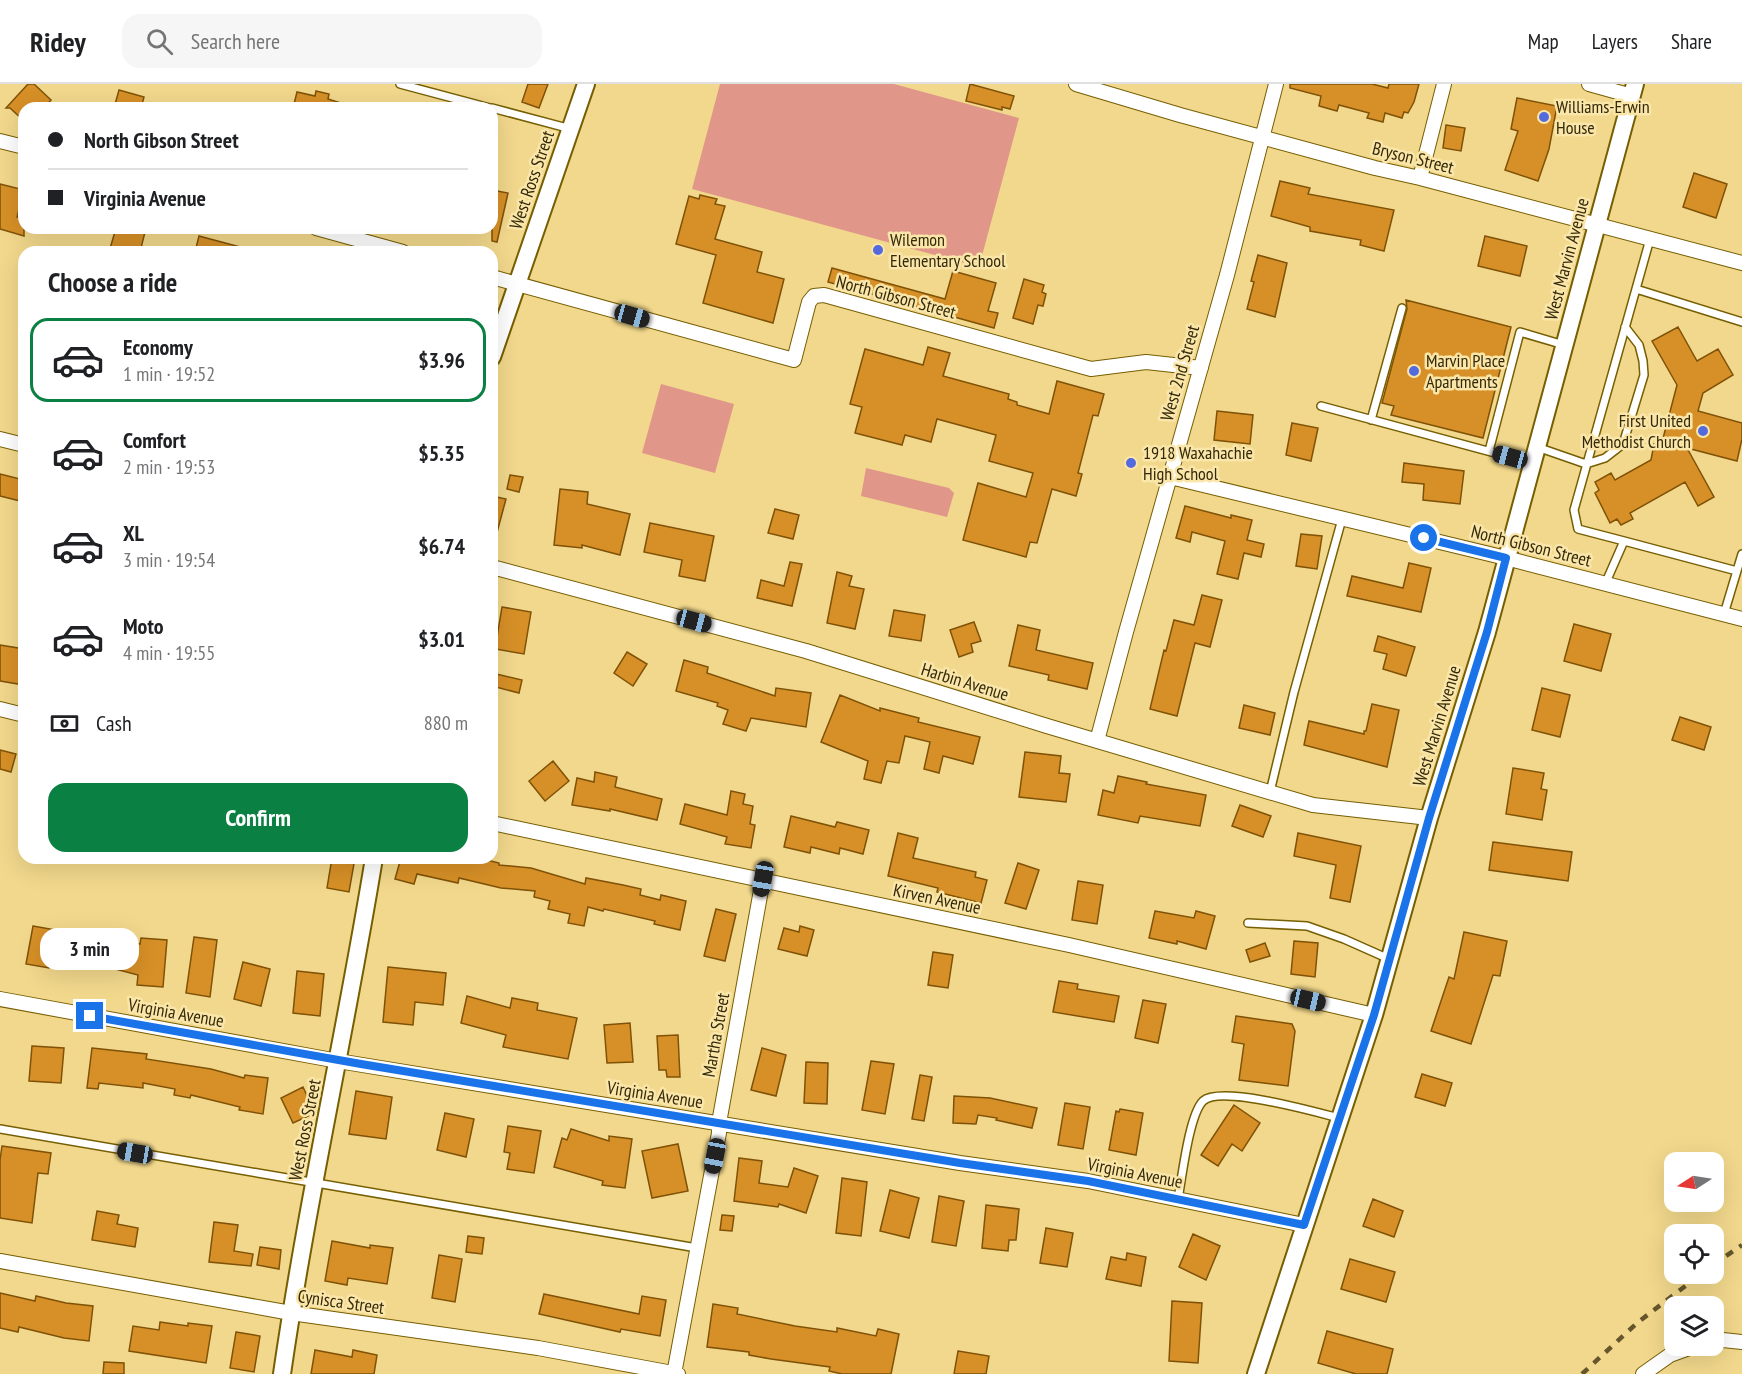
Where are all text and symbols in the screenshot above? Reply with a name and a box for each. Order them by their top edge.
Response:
search box [122,14,542,68]
text: Ridey [30,23,86,60]
icon: search [143,25,176,58]
text: Search here [191,27,280,55]
text: Map [1528,28,1559,55]
text: Layers [1592,28,1638,55]
text: Share [1671,28,1712,55]
place label: Williams-Erwin House [1556,95,1650,139]
marker: Williams-Erwin House [1537,110,1551,124]
text: North Gibson Street [84,126,239,154]
street label: West Ross Street [504,128,559,232]
street label: Bryson Street [1370,136,1456,179]
text: Virginia Avenue [84,184,206,212]
street label: West Marvin Avenue [1539,196,1594,322]
place label: Wilemon Elementary School [890,228,1006,272]
marker: Wilemon Elementary School [871,243,885,257]
text: Choose a ride [48,265,177,299]
street label: North Gibson Street [834,270,959,324]
car [612,302,652,330]
street label: West 2nd Street [1155,322,1204,423]
icon: car [51,333,105,387]
text: Economy [123,333,193,361]
text: $3.96 [418,346,465,374]
place label: Marvin Place Apartments [1426,349,1505,393]
text: 1 min · 19:52 [123,361,215,387]
marker: Marvin Place Apartments [1407,364,1421,378]
place label: First United Methodist Church [1582,409,1691,453]
marker: First United Methodist Church [1696,424,1710,438]
icon: car [51,426,105,480]
text: Comfort [123,426,186,454]
text: $5.35 [418,439,465,467]
place label: 1918 Waxahachie High School [1143,441,1253,485]
car [1490,444,1530,470]
text: 2 min · 19:53 [123,454,215,480]
marker: 1918 Waxahachie High School [1124,456,1138,470]
icon: car [51,519,105,573]
text: XL [123,519,144,547]
street label: North Gibson Street [1469,519,1594,572]
route start [1410,524,1437,551]
text: $6.74 [418,532,465,560]
text: 3 min · 19:54 [123,547,215,573]
car [674,608,714,634]
icon: car [51,612,105,666]
text: Moto [123,612,164,640]
text: $3.01 [418,625,465,653]
text: 4 min · 19:55 [123,640,215,666]
street label: Harbin Avenue [919,657,1012,706]
street label: West Marvin Avenue [1407,663,1466,789]
icon: cash [48,707,81,740]
text: Cash [96,709,132,737]
text: 880 m [424,710,468,736]
button: Confirm [48,783,468,852]
car [751,860,775,898]
street label: Kirven Avenue [891,878,983,919]
callout: 3 min [40,929,140,971]
text: 3 min [69,936,110,962]
car [1288,987,1328,1013]
street label: Martha Street [697,991,734,1079]
street label: Virginia Avenue [125,993,226,1032]
route end [76,1002,103,1029]
street label: Virginia Avenue [605,1075,705,1113]
street label: West Ross Street [283,1077,326,1183]
car [703,1137,727,1175]
car [116,1141,154,1165]
street label: Virginia Avenue [1084,1152,1185,1193]
north arrow [1664,1152,1724,1212]
map controls [1664,1152,1724,1356]
button: locate [1664,1224,1724,1284]
street label: Cynisca Street [296,1284,386,1319]
button: layers [1664,1296,1724,1356]

